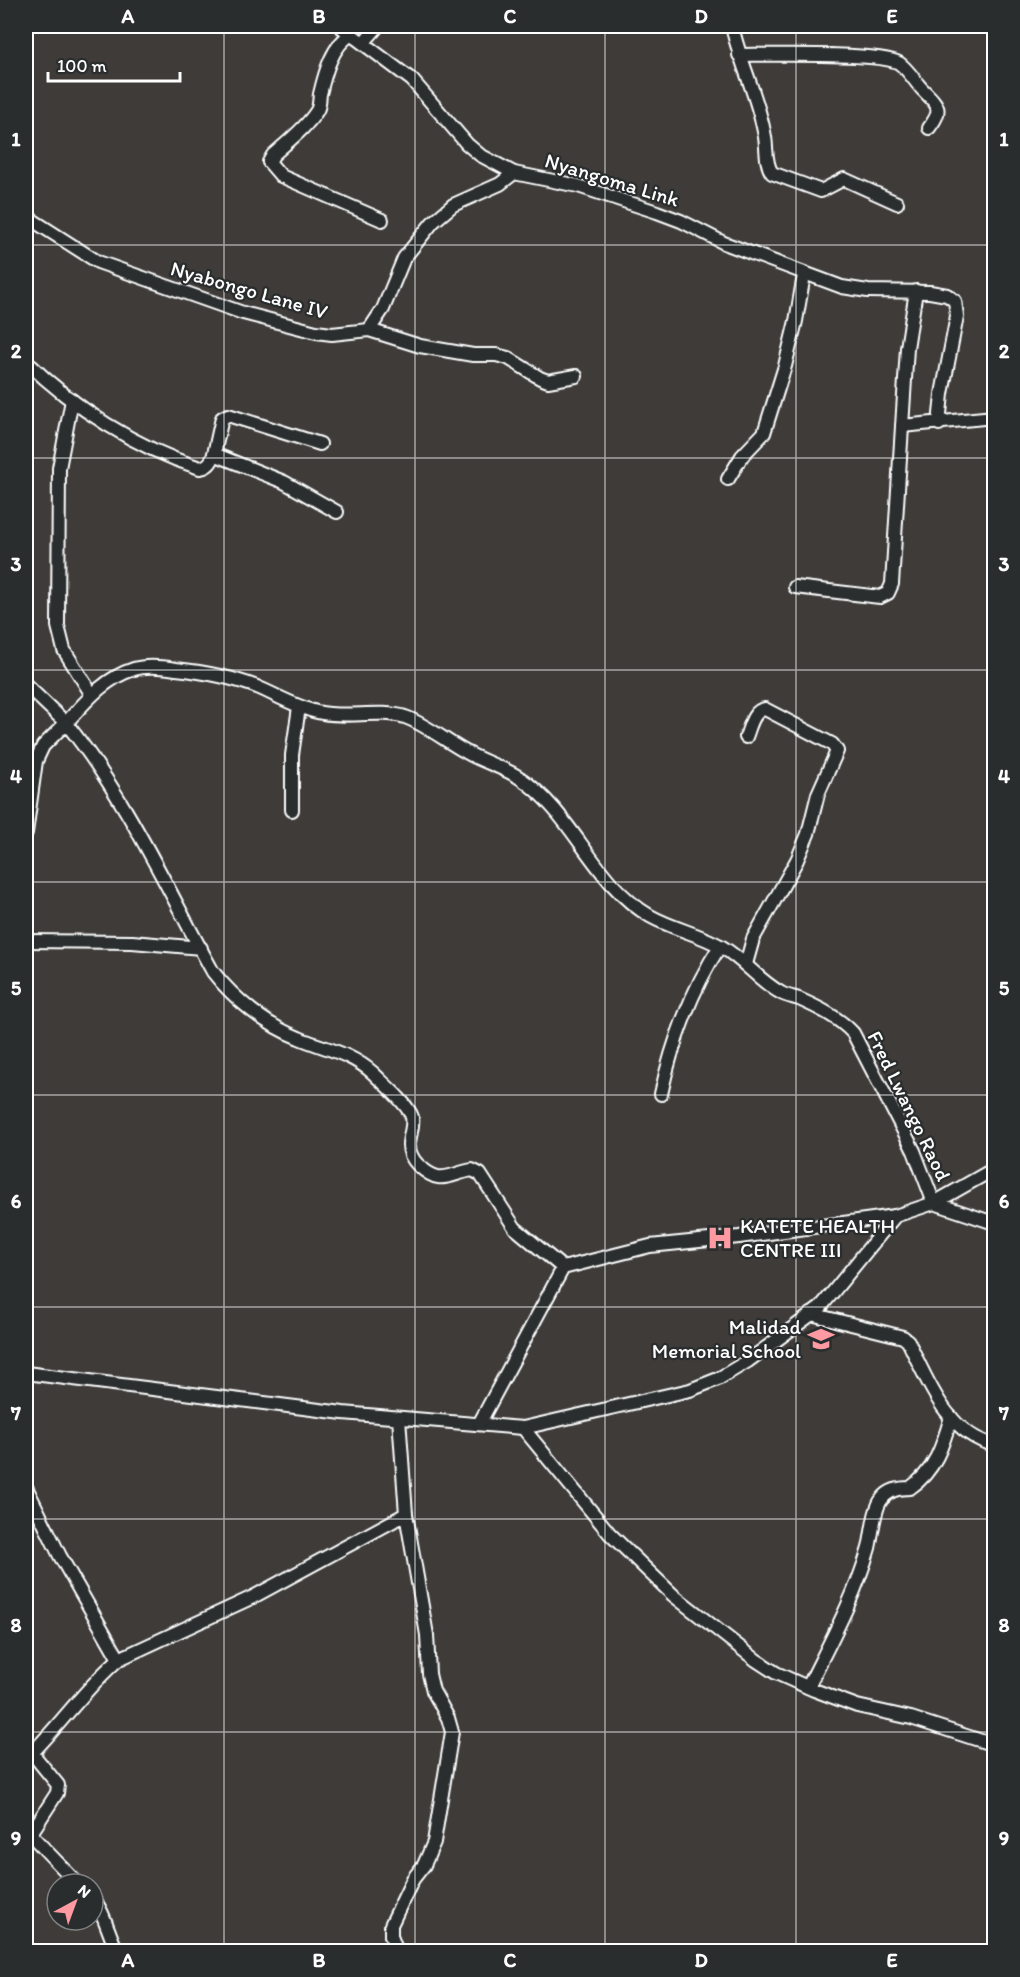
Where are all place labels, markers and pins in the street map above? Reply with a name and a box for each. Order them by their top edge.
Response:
place label: KATETE HEALTH CENTRE III [740,1213,895,1262]
hospital icon: KATETE HEALTH CENTRE III [705,1223,735,1253]
place label: Malidad Memorial School [652,1314,802,1363]
school or university icon: Malidad Memorial School [806,1324,836,1354]

